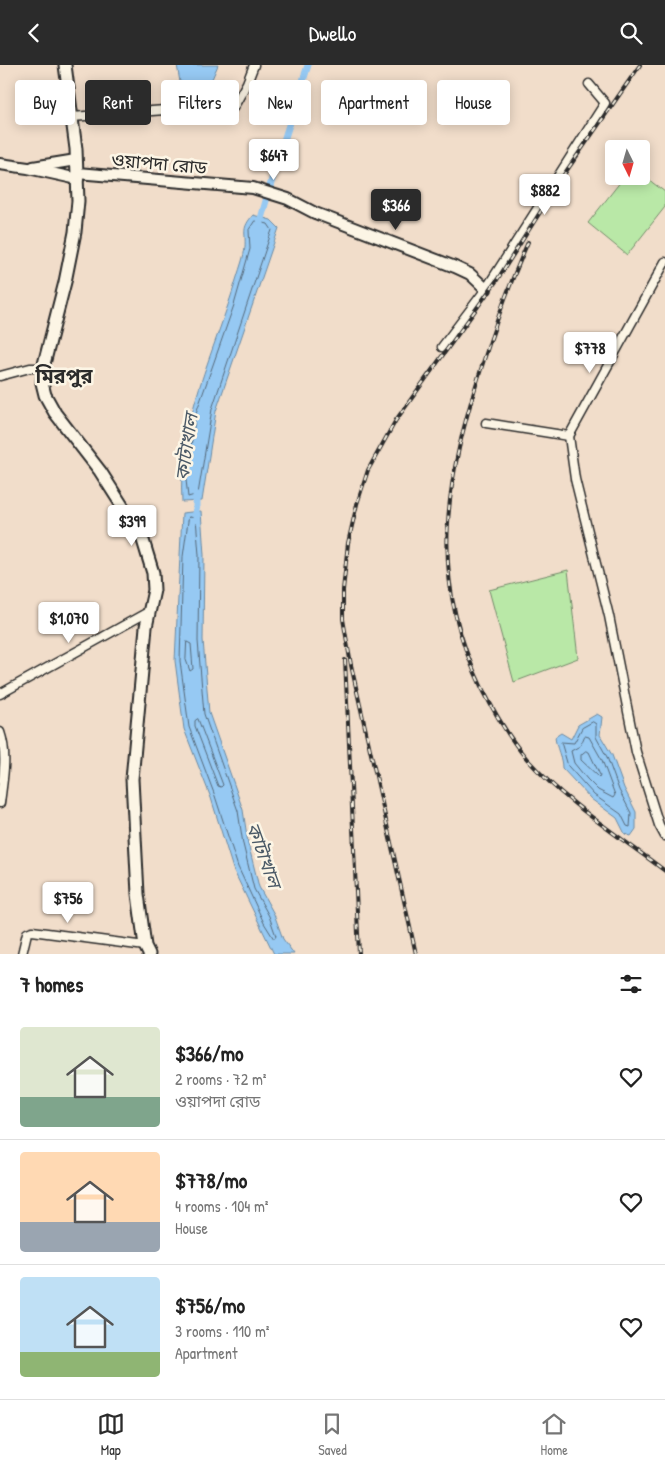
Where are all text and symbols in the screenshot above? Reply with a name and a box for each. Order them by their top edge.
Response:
text: Dwello [309,18,356,48]
icon: back [20,19,48,47]
icon: search [617,19,645,47]
chip: Buy [15,80,75,125]
chip: Rent [85,80,151,125]
chip: Filters [161,80,239,125]
chip: New [249,80,311,125]
chip: Apartment [321,80,427,125]
chip: House [437,80,510,125]
pin: $647 [244,139,304,181]
north arrow [605,140,650,185]
map controls [605,140,650,185]
text: $647 [260,144,288,166]
street label: ওয়াপদা রোড [110,147,208,180]
pin: $882 [515,173,575,216]
text: $882 [530,179,560,201]
pin: $366 [366,189,426,231]
text: $366 [382,194,410,216]
pin: $778 [560,331,620,374]
text: $778 [575,337,605,359]
district label: মিরপুর [35,362,93,389]
water label: কাটাখাল [168,408,204,482]
pin: $399 [102,505,162,547]
text: $399 [118,510,146,532]
pin: $1,070 [28,601,110,644]
text: $1,070 [49,607,89,629]
water label: কাটাখাল [240,819,289,895]
pin: $756 [38,881,98,924]
text: $756 [53,887,83,909]
text: 7 homes [20,970,83,999]
icon: filters [617,970,645,998]
text: $366/mo [175,1039,243,1068]
icon: home [60,1047,120,1107]
icon: heart [617,1063,645,1091]
text: 2 rooms · 72 m² [175,1068,266,1090]
text: ওয়াপদা রোড [175,1090,260,1112]
text: $778/mo [175,1166,247,1195]
icon: home [60,1172,120,1232]
icon: heart [617,1188,645,1216]
text: 4 rooms · 104 m² [175,1195,269,1217]
text: House [175,1217,208,1239]
text: $756/mo [175,1291,245,1320]
icon: home [60,1297,120,1357]
icon: heart [617,1313,645,1341]
text: 3 rooms · 110 m² [175,1320,270,1342]
text: Apartment [175,1342,238,1364]
tab: Map [97,1410,125,1459]
tab: Saved [318,1410,347,1459]
tab: Home [540,1410,568,1459]

